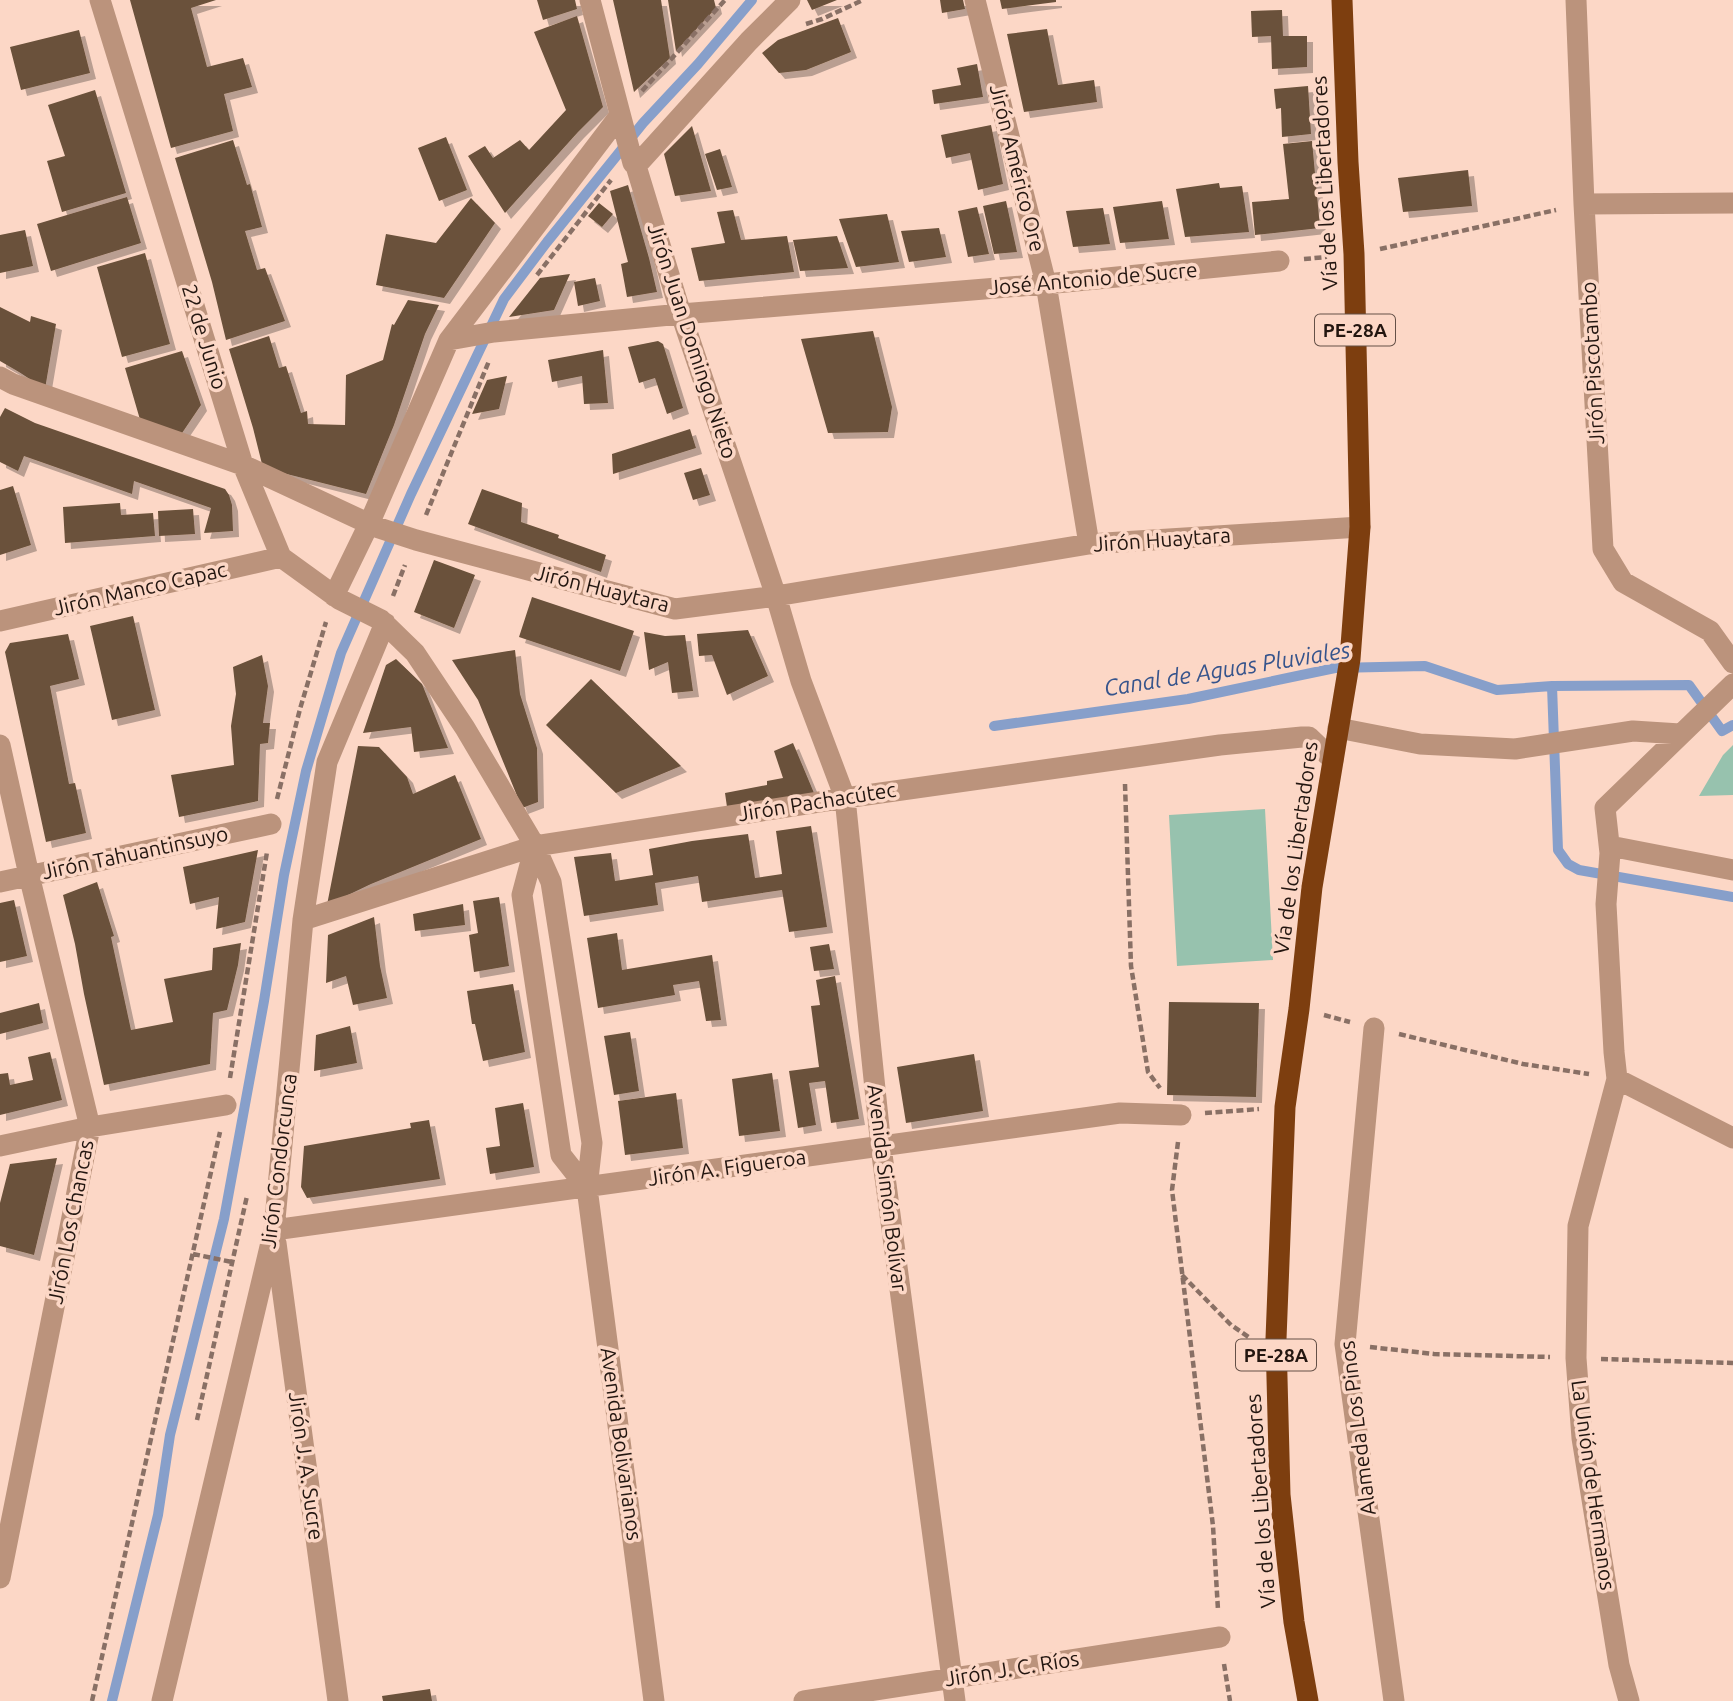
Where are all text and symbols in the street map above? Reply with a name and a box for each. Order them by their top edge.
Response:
street label: Vía de los Libertadores [1306,75,1342,291]
street label: Jirón Américo Ore [986,82,1050,254]
street label: Jirón Juan Domingo Nieto [644,220,742,461]
street label: José Antonio de Sucre [988,257,1198,299]
street label: 22 de Junio [178,281,232,392]
street label: Jirón Piscotambo [1576,281,1608,445]
road number: PE-28A [1315,314,1395,346]
street label: Jirón Huaytara [1092,522,1231,556]
street label: Jirón Manco Capac [51,556,229,620]
street label: Jirón Huaytara [533,560,672,616]
water label: Canal de Aguas Pluviales [1102,637,1352,700]
street label: Vía de los Libertadores [1268,740,1322,956]
street label: Jirón Pachacútec [736,777,898,825]
street label: Jirón Tahuantinsuyo [40,821,230,883]
street label: Jirón Condorcunca [255,1072,301,1250]
street label: Avenida Simón Bolívar [863,1083,913,1293]
street label: Jirón Los Chancas [42,1138,98,1306]
street label: Jirón A. Figueroa [646,1144,807,1190]
road number: PE-28A [1236,1340,1316,1371]
street label: Alameda Los Pinos [1334,1340,1380,1517]
street label: Avenida Bolivarianos [597,1346,647,1542]
street label: La Unión de Hermanos [1567,1378,1621,1592]
street label: Jirón J. A. Sucre [285,1390,329,1541]
street label: Vía de los Libertadores [1241,1393,1279,1609]
street label: Jirón J. C. Ríos [943,1646,1081,1690]

